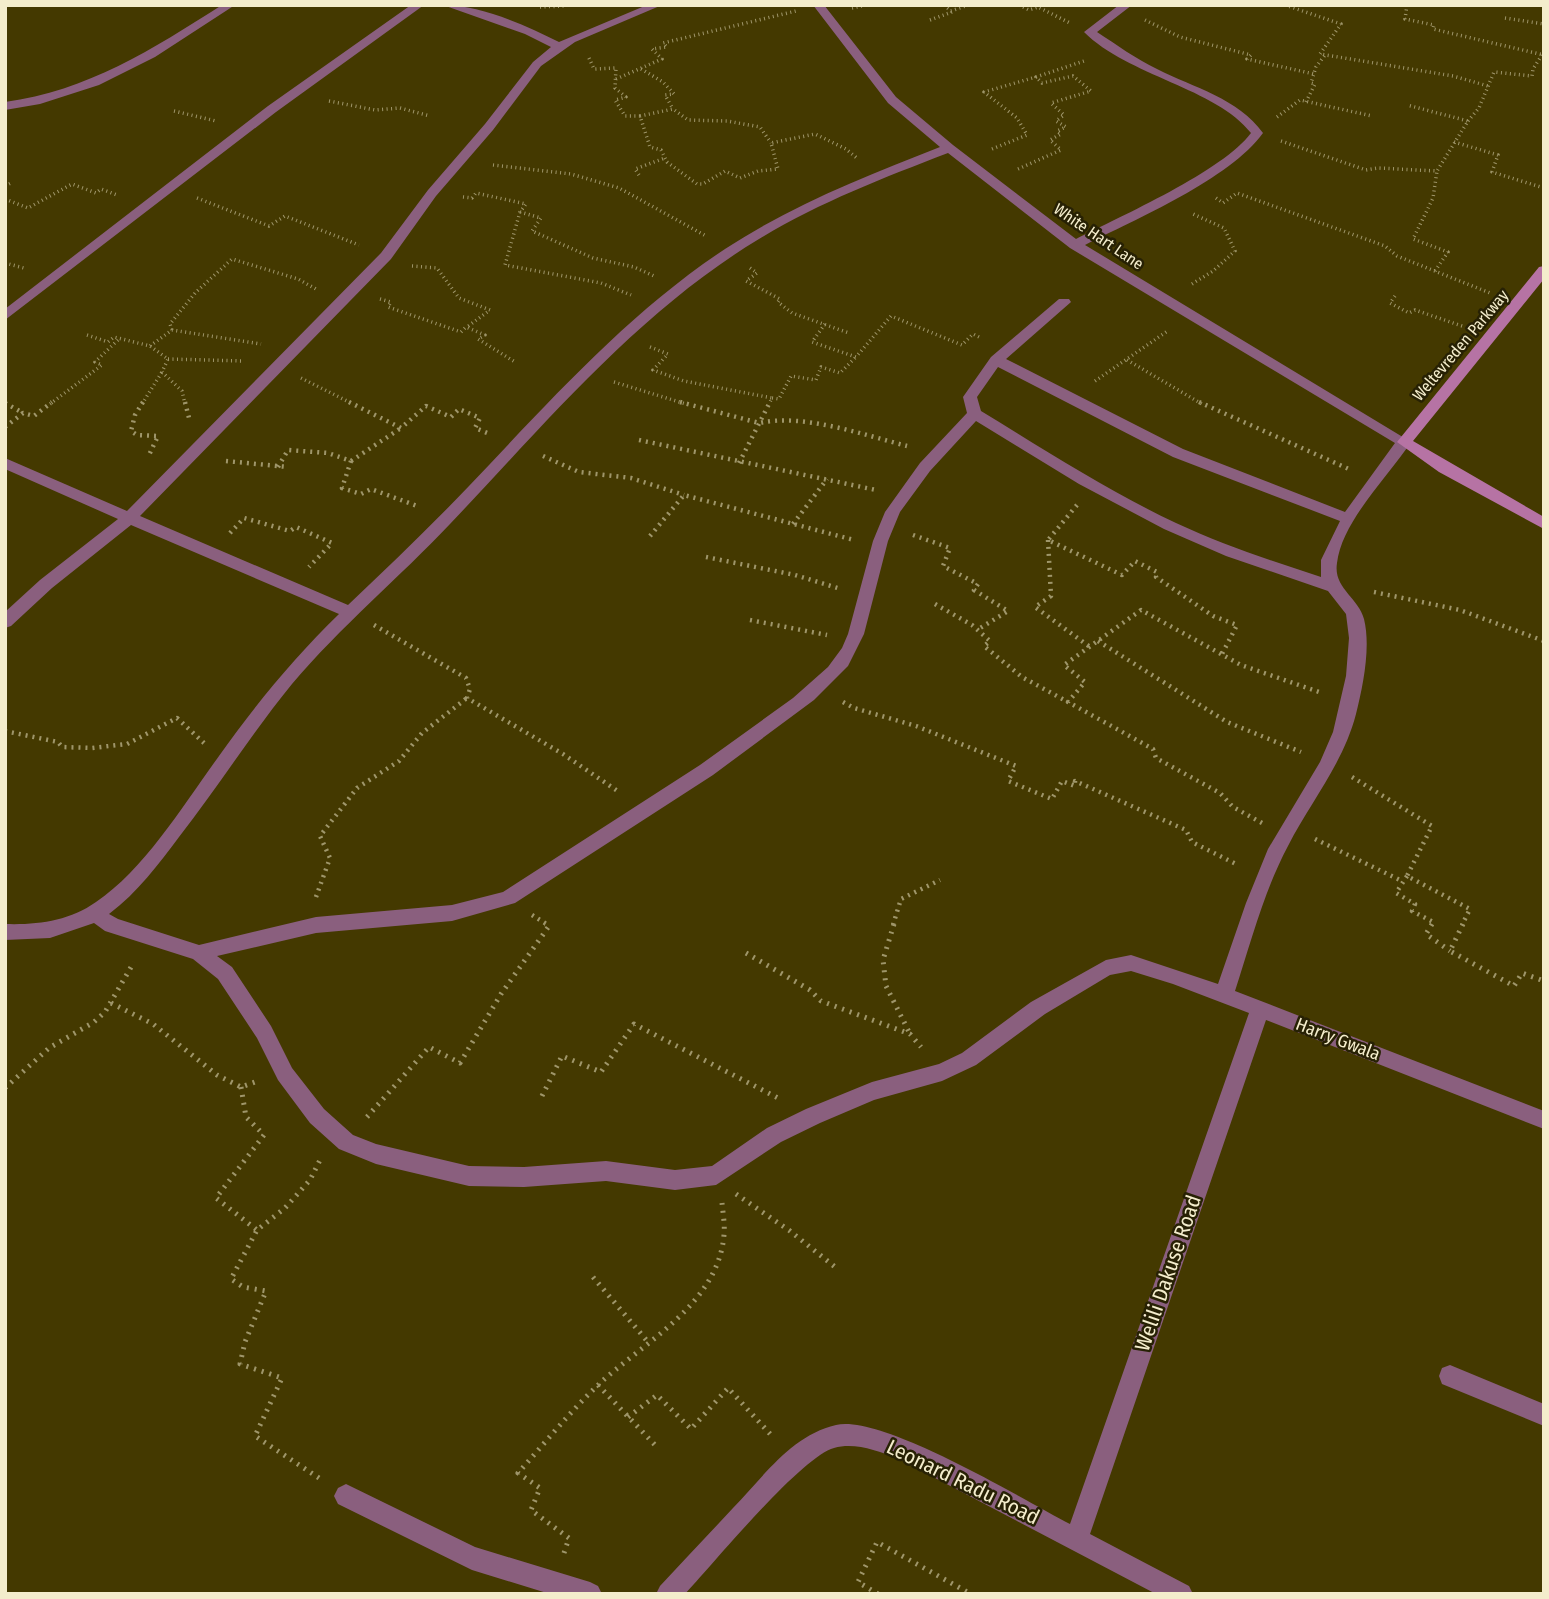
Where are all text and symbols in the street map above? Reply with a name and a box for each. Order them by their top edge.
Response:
street label: White Hart Lane [1050,199,1147,274]
street label: Weltevreden Parkway [1408,285,1513,405]
street label: Harry Gwala [1293,1013,1383,1065]
street label: Welili Dakuse Road [1129,1192,1207,1354]
street label: Leonard Radu Road [882,1434,1044,1530]

